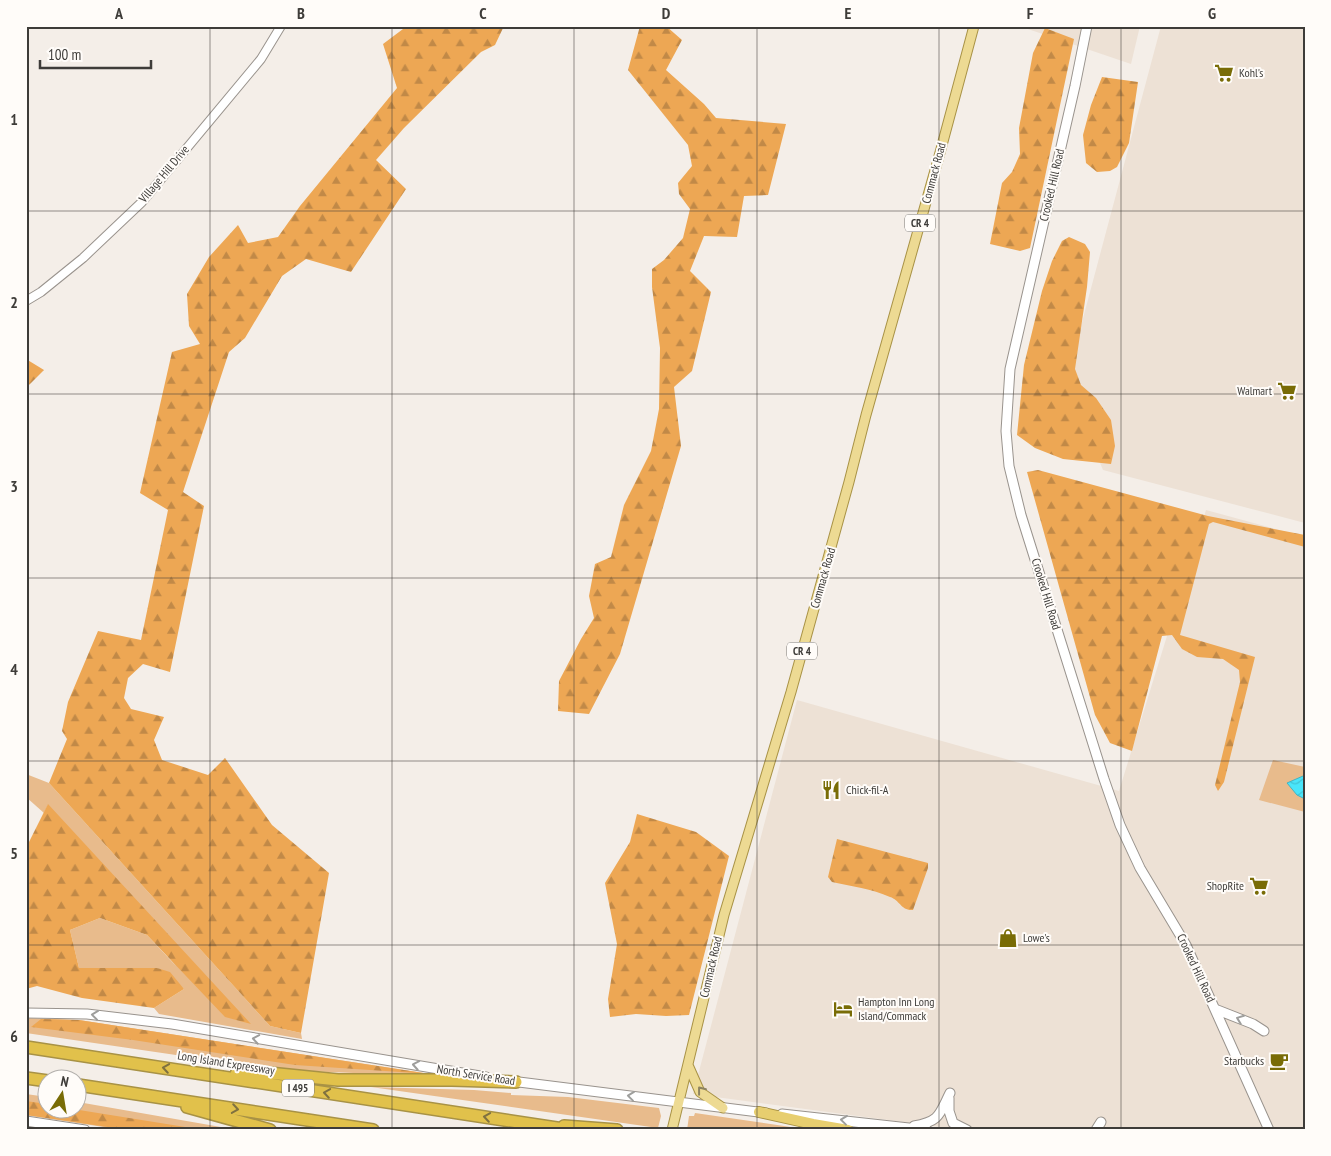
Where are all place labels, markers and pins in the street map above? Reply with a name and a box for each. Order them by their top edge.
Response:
supermarket icon: Kohl's [1213,62,1235,84]
place label: Kohl's [1239,65,1263,80]
supermarket icon: Walmart [1276,380,1298,402]
place label: Walmart [1237,383,1273,398]
restaurant icon: Chick-fil-A [820,779,842,801]
place label: Chick-fil-A [846,782,889,797]
supermarket icon: ShopRite [1248,875,1270,897]
place label: ShopRite [1207,878,1244,893]
shop icon: Lowe's [997,927,1019,949]
place label: Lowe's [1023,930,1050,945]
place label: Hampton Inn Long Island/Commack [858,994,934,1023]
hotel icon: Hampton Inn Long Island/Commack [832,998,854,1020]
cafe icon: Starbucks [1268,1050,1290,1072]
place label: Starbucks [1224,1053,1264,1068]

